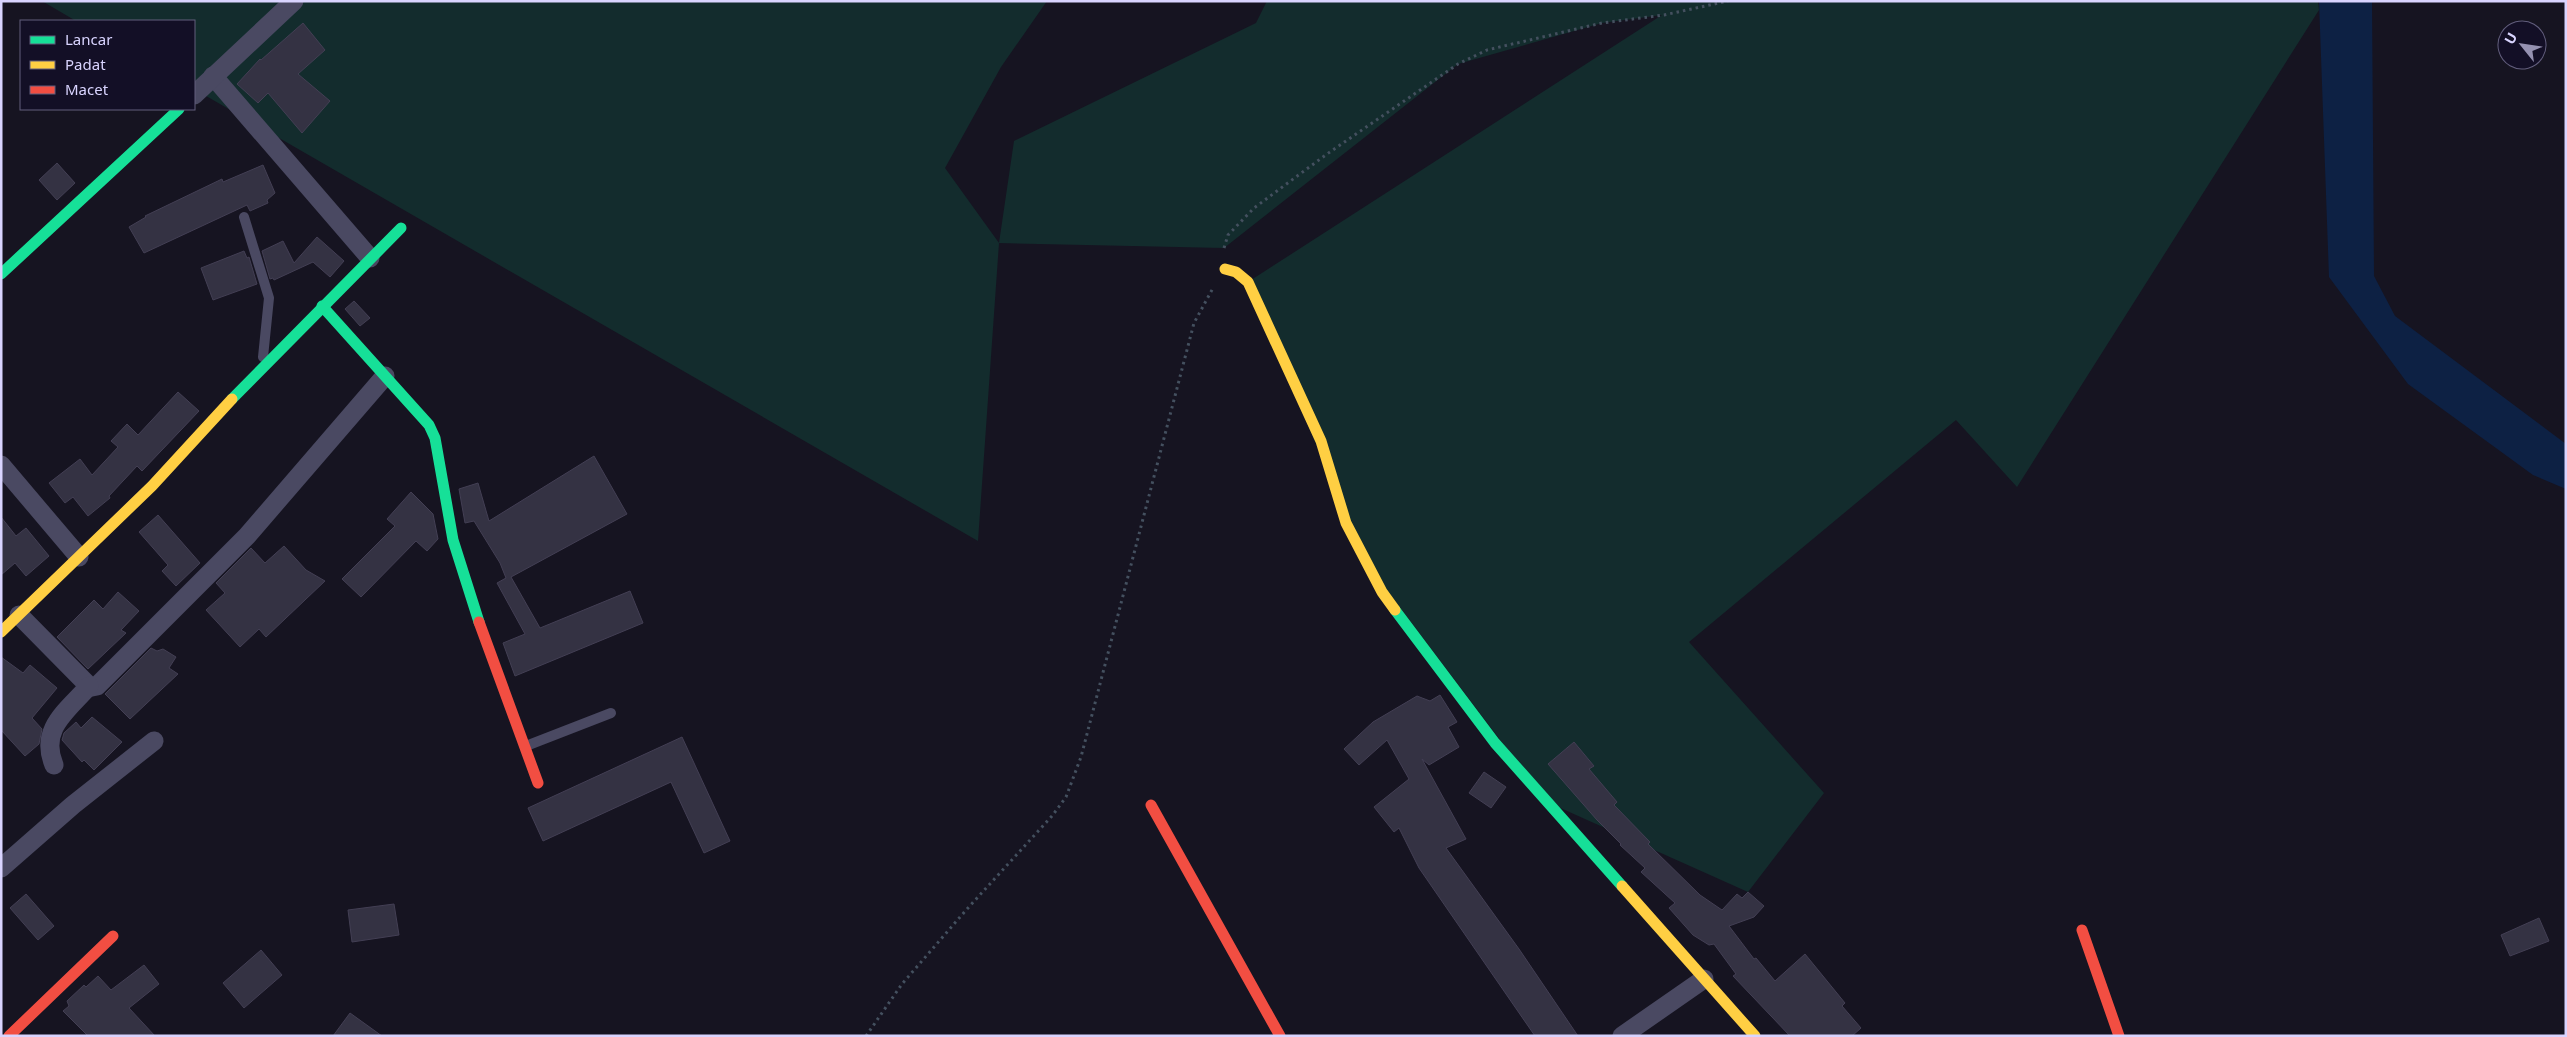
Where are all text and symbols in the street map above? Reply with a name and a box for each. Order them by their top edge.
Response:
legend [20,20,195,110]
north arrow [2497,20,2547,70]
text: Lancar [65,29,112,49]
text: U [2499,29,2521,48]
text: Padat [65,54,106,74]
text: Macet [65,79,109,99]

